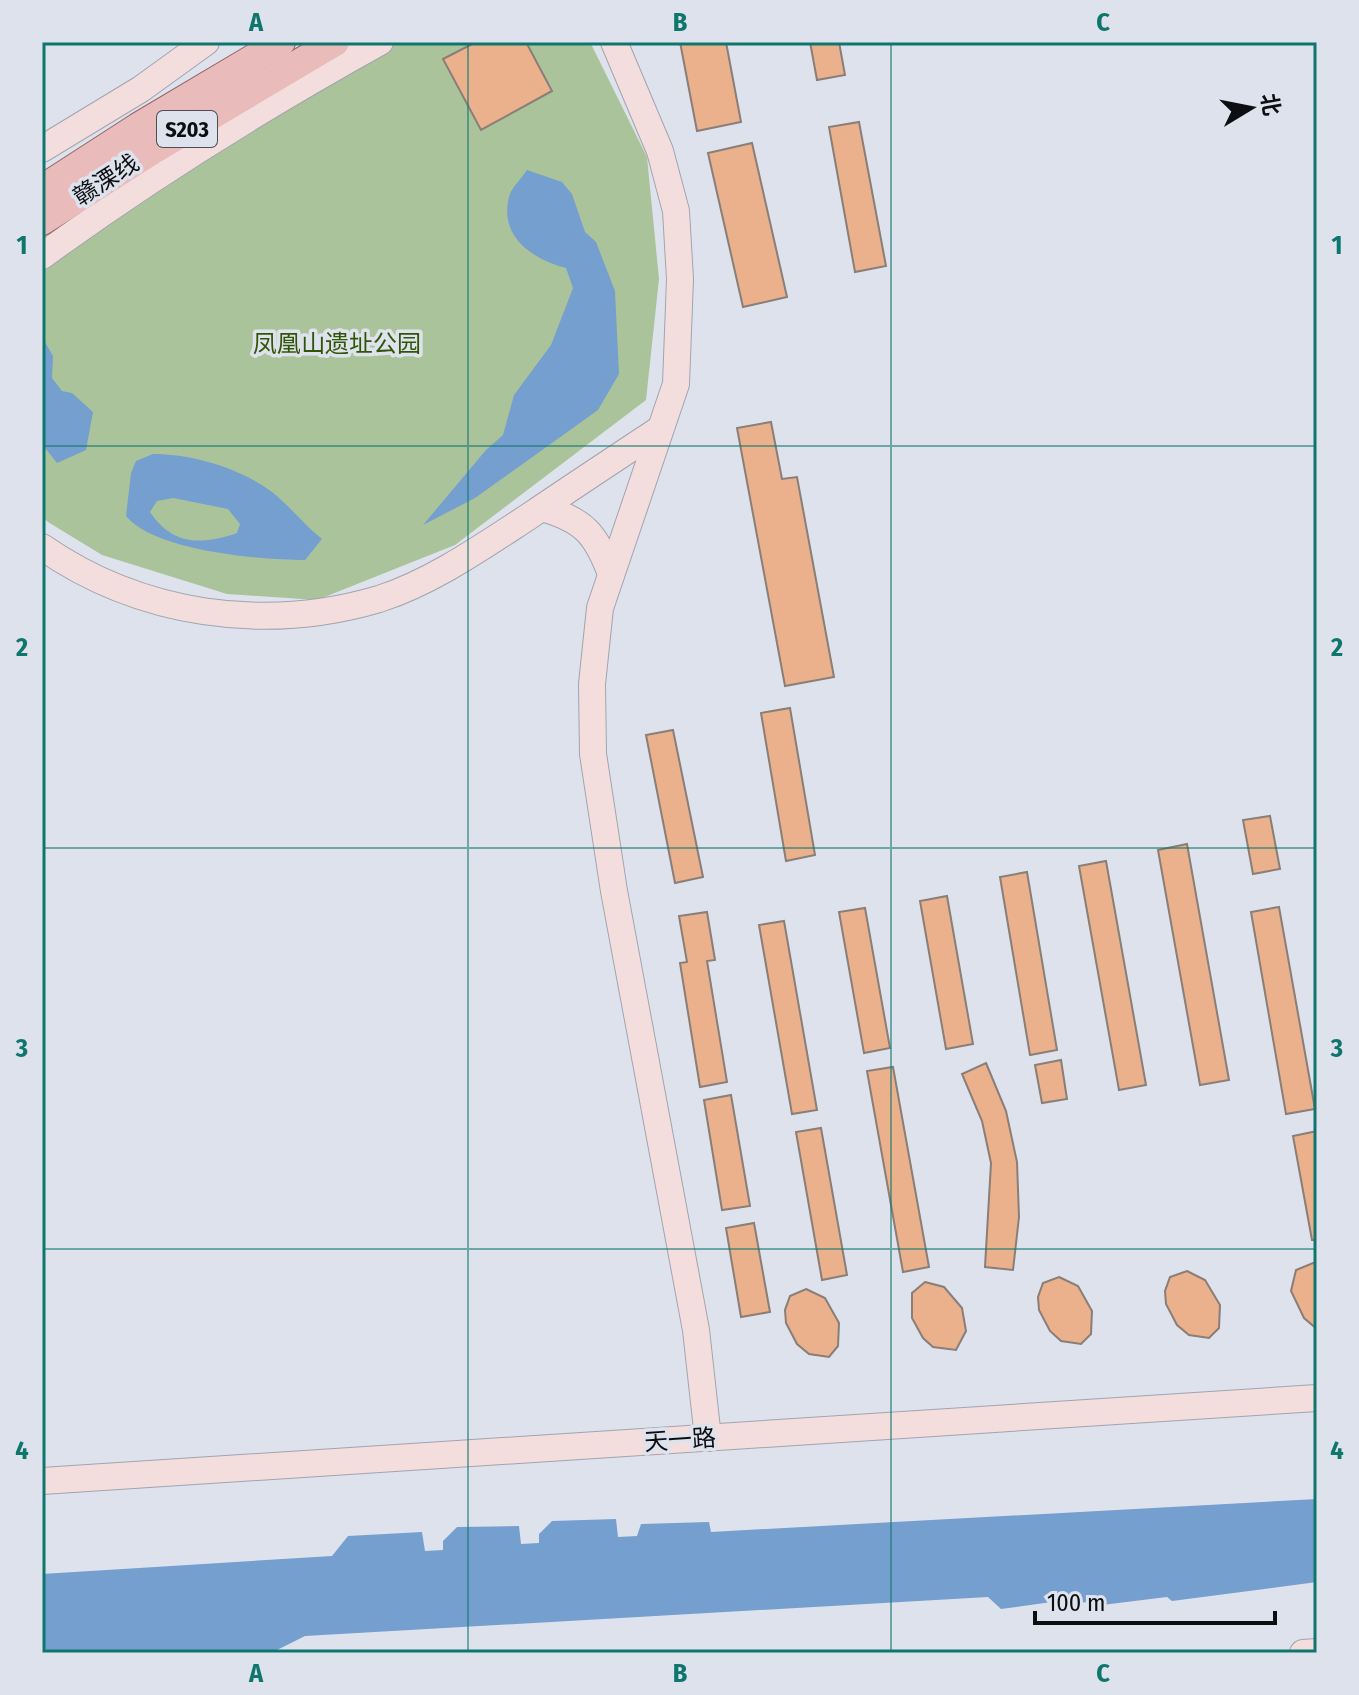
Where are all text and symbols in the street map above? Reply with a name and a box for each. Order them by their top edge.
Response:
text: A [248,7,264,38]
text: B [673,7,688,38]
text: C [1096,7,1110,38]
north arrow [1211,68,1291,148]
text: 北 [1255,91,1285,118]
road number: S203 [157,111,217,147]
street label: 赣溧线 [68,149,144,211]
text: 1 [17,230,28,261]
text: 1 [1332,230,1343,261]
park label: 凤凰山遗址公园 [253,330,421,358]
text: 2 [15,632,28,663]
text: 2 [1330,632,1343,663]
text: 3 [15,1033,28,1064]
text: 3 [1330,1033,1343,1064]
street label: 天一路 [643,1424,717,1456]
text: 4 [15,1435,29,1466]
text: 4 [1330,1435,1344,1466]
scale bar [1035,1575,1275,1625]
text: 100 m [1047,1589,1105,1617]
text: A [248,1658,264,1689]
text: B [673,1658,688,1689]
text: C [1096,1658,1110,1689]

